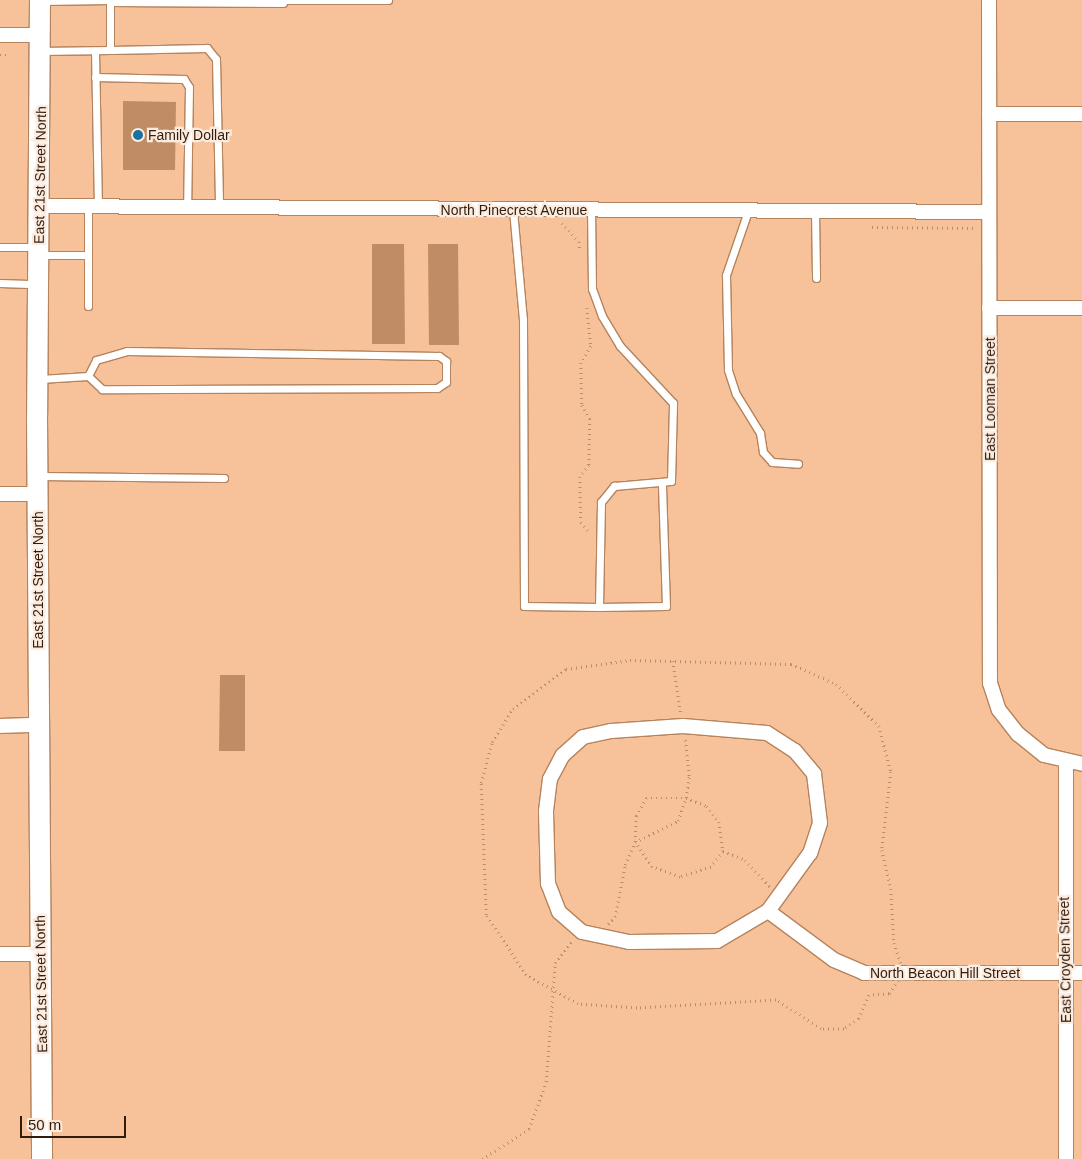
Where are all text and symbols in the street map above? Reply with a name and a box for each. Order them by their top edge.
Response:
street label: East 21st Street North [30,106,50,244]
place label: Family Dollar [148,127,230,143]
marker: Family Dollar [132,129,144,141]
street label: North Pinecrest Avenue [440,202,588,218]
street label: East Looman Street [982,337,998,461]
street label: East 21st Street North [30,511,46,649]
street label: East Croyden Street [1056,897,1074,1023]
street label: East 21st Street North [31,915,51,1053]
street label: North Beacon Hill Street [870,965,1020,981]
scale bar [22,1106,129,1138]
text: 50 m [28,1116,61,1133]

